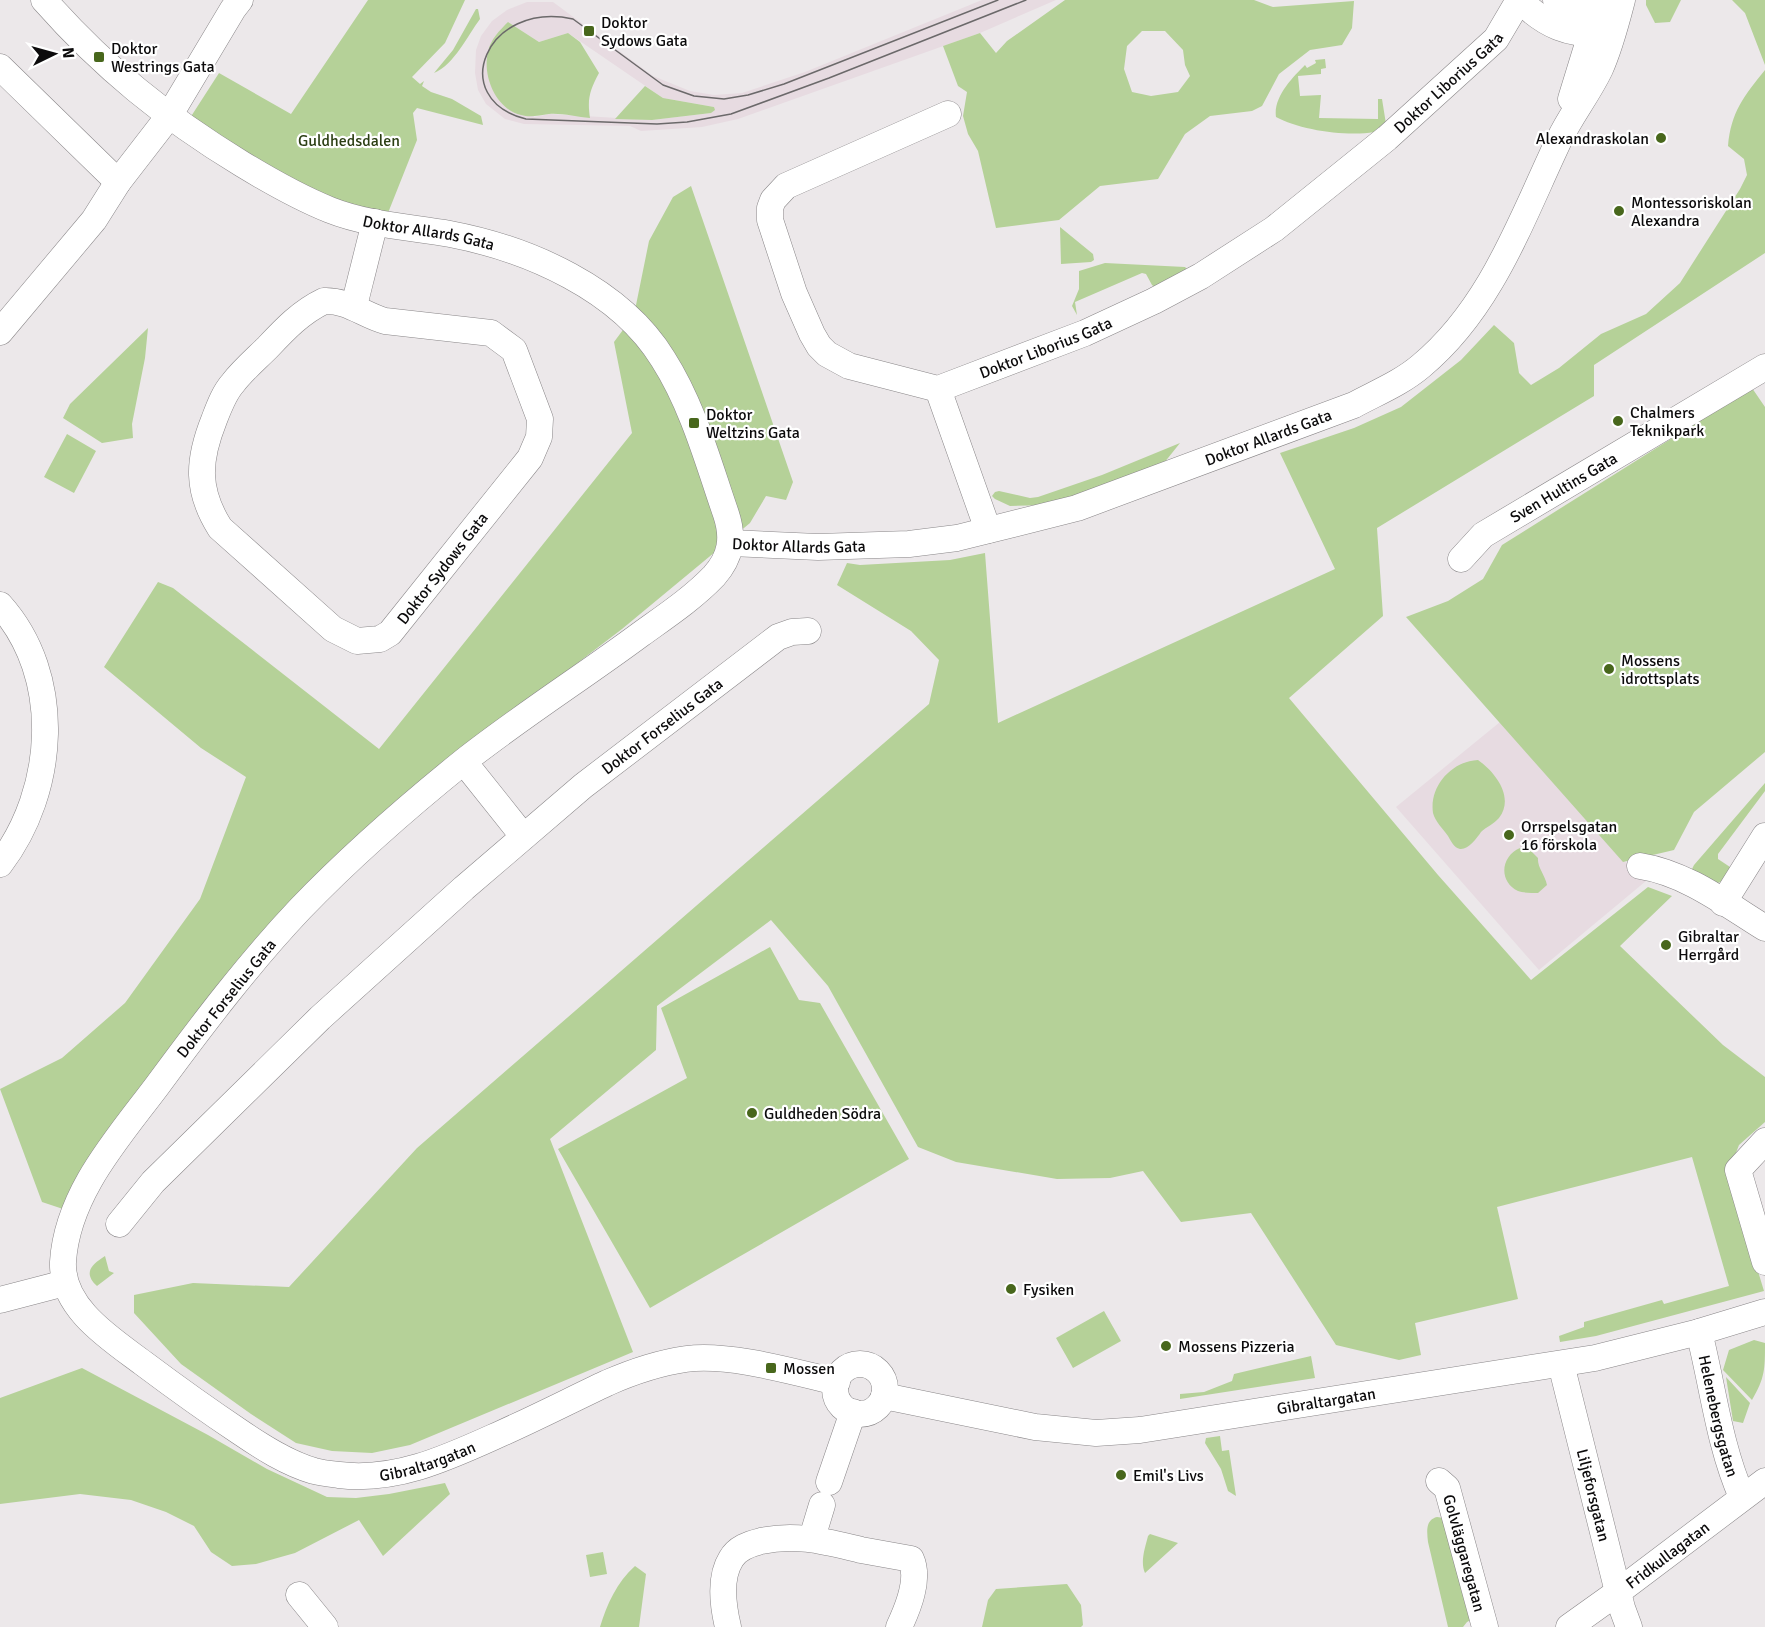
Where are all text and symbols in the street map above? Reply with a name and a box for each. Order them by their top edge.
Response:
place label: Doktor Sydows Gata [601,13,688,51]
north arrow [24,24,84,84]
marker: Doktor Sydows Gata [582,24,596,38]
street label: Doktor Liborius Gata [1390,29,1509,138]
place label: Doktor Westrings Gata [111,39,215,77]
text: N [57,46,78,59]
marker: Doktor Westrings Gata [92,50,106,64]
place label: Alexandraskolan [1536,129,1649,149]
park label: Guldhedsdalen [298,131,400,151]
marker: Alexandraskolan [1654,131,1668,145]
place label: Montessoriskolan Alexandra [1631,193,1752,231]
marker: Montessoriskolan Alexandra [1612,204,1626,218]
street label: Doktor Allards Gata [361,211,497,255]
street label: Doktor Liborius Gata [977,313,1115,383]
place label: Chalmers Teknikpark [1630,403,1704,441]
place label: Doktor Weltzins Gata [706,405,800,443]
street label: Doktor Allards Gata [1202,405,1335,471]
marker: Chalmers Teknikpark [1611,414,1625,428]
marker: Doktor Weltzins Gata [687,416,701,430]
street label: Sven Hultins Gata [1507,448,1621,528]
street label: Doktor Sydows Gata [393,509,493,629]
street label: Doktor Allards Gata [732,534,866,558]
place label: Mossens idrottsplats [1621,651,1700,689]
marker: Mossens idrottsplats [1602,662,1616,676]
street label: Doktor Forselius Gata [598,674,727,779]
place label: Orrspelsgatan 16 förskola [1521,817,1617,855]
marker: Orrspelsgatan 16 förskola [1502,828,1516,842]
place label: Gibraltar Herrgård [1678,927,1739,965]
street label: Doktor Forselius Gata [173,935,281,1062]
marker: Gibraltar Herrgård [1659,938,1673,952]
place label: Guldheden Södra [764,1104,881,1124]
marker: Guldheden Södra [745,1106,759,1120]
place label: Fysiken [1023,1280,1074,1300]
marker: Fysiken [1004,1282,1018,1296]
place label: Mossens Pizzeria [1178,1337,1295,1357]
marker: Mossens Pizzeria [1159,1339,1173,1353]
street label: Helenebergsgatan [1694,1353,1742,1480]
place label: Mossen [783,1359,835,1379]
marker: Mossen [764,1361,778,1375]
street label: Gibraltargatan [1275,1384,1377,1419]
street label: Gibraltargatan [378,1437,479,1486]
street label: Liljeforsgatan [1572,1447,1614,1544]
place label: Emil's Livs [1133,1466,1204,1486]
marker: Emil's Livs [1114,1468,1128,1482]
street label: Golvläggaregatan [1438,1492,1489,1614]
street label: Fridkullagatan [1622,1518,1714,1594]

